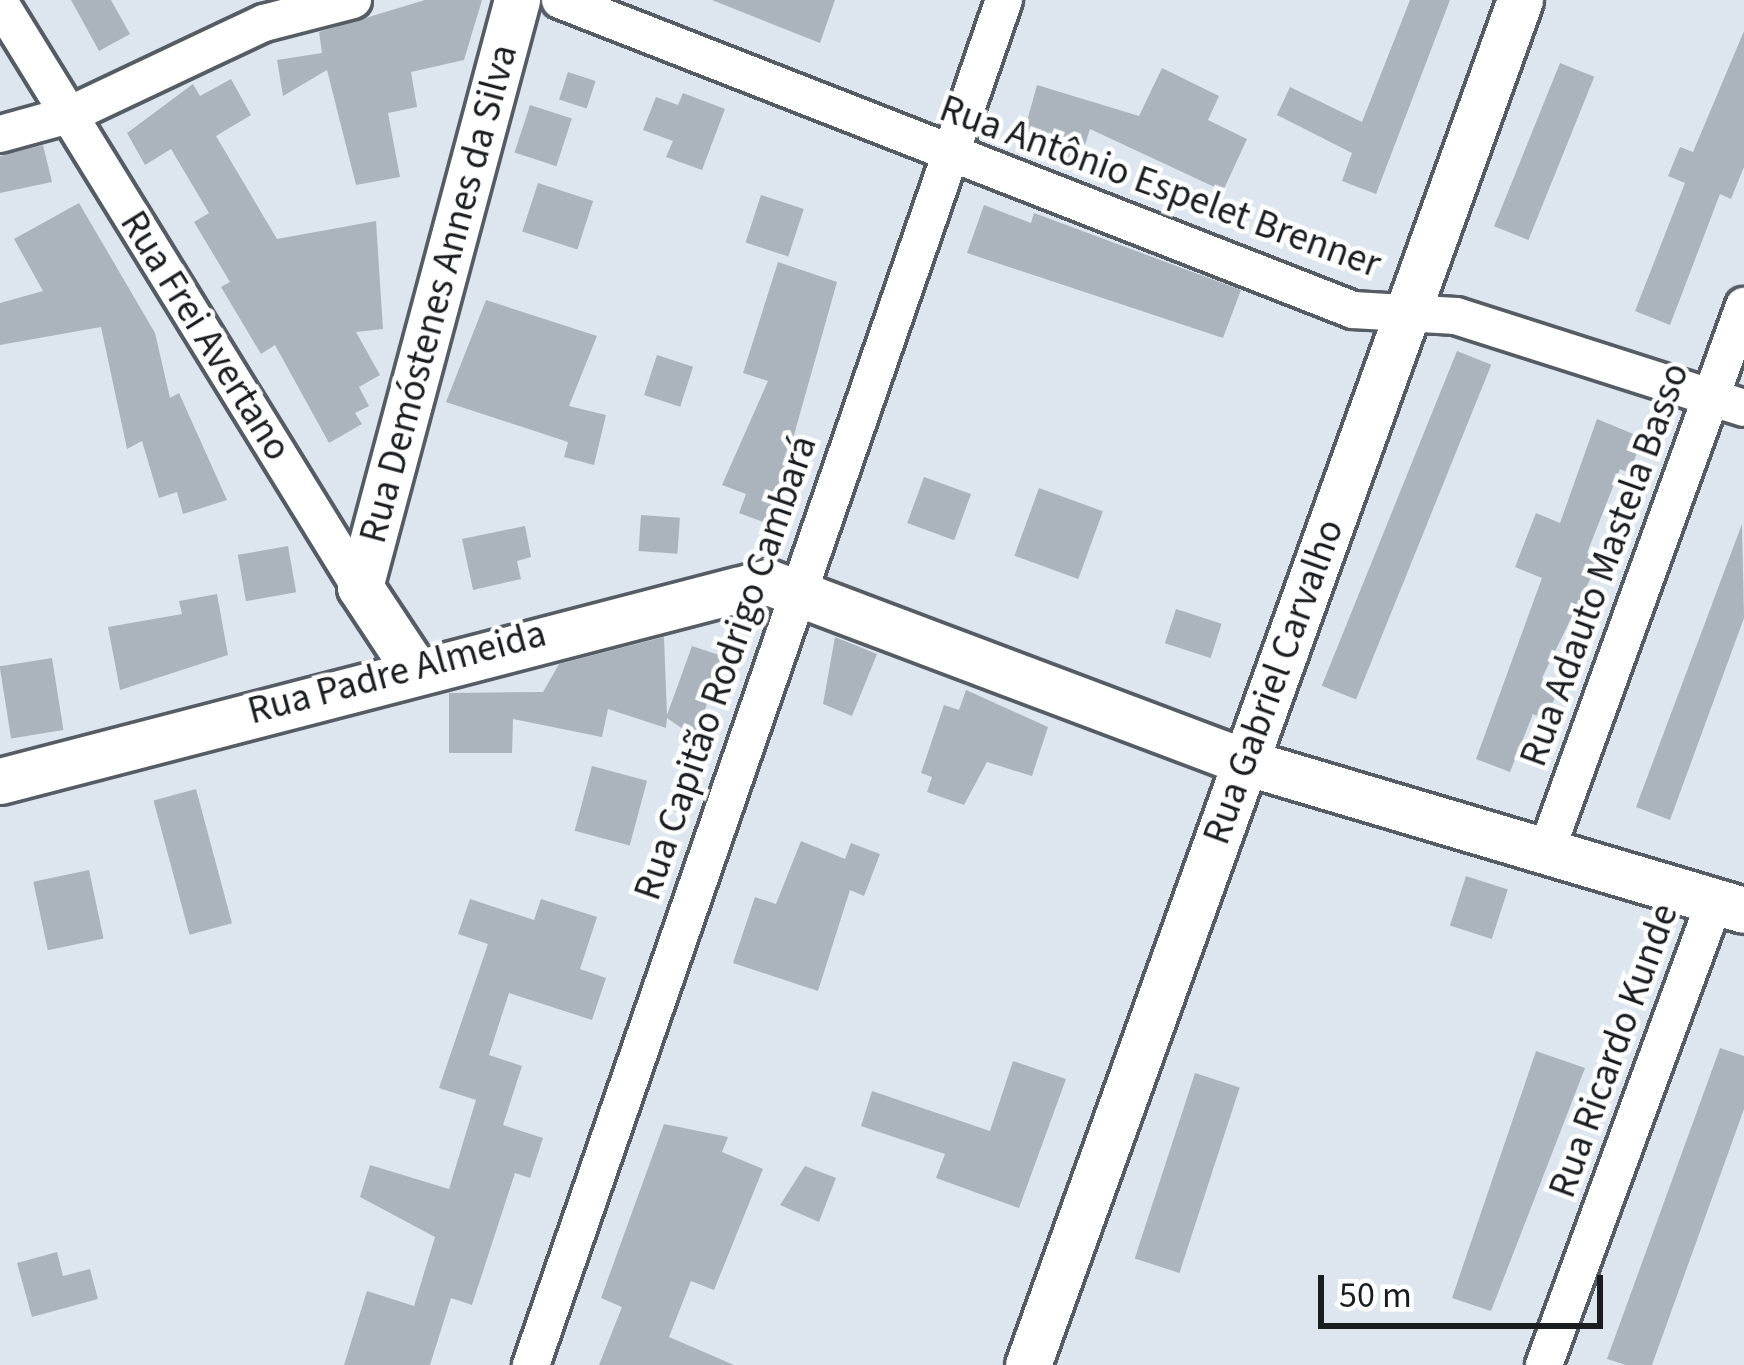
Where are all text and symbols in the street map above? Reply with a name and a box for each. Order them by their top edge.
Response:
street label: Rua Demóstenes Annes da Silva [350,40,528,548]
street label: Rua Antônio Espelet Brenner [933,85,1387,289]
street label: Rua Frei Avertano [109,203,301,469]
street label: Rua Adauto Mastela Basso [1510,357,1700,773]
street label: Rua Capitão Rodrigo Cambará [624,430,828,906]
street label: Rua Gabriel Carvalho [1193,513,1355,851]
street label: Rua Padre Almeida [243,611,551,735]
street label: Rua Ricardo Kunde [1539,898,1689,1204]
scale bar [1324,1251,1609,1325]
text: 50 m [1339,1270,1412,1321]

